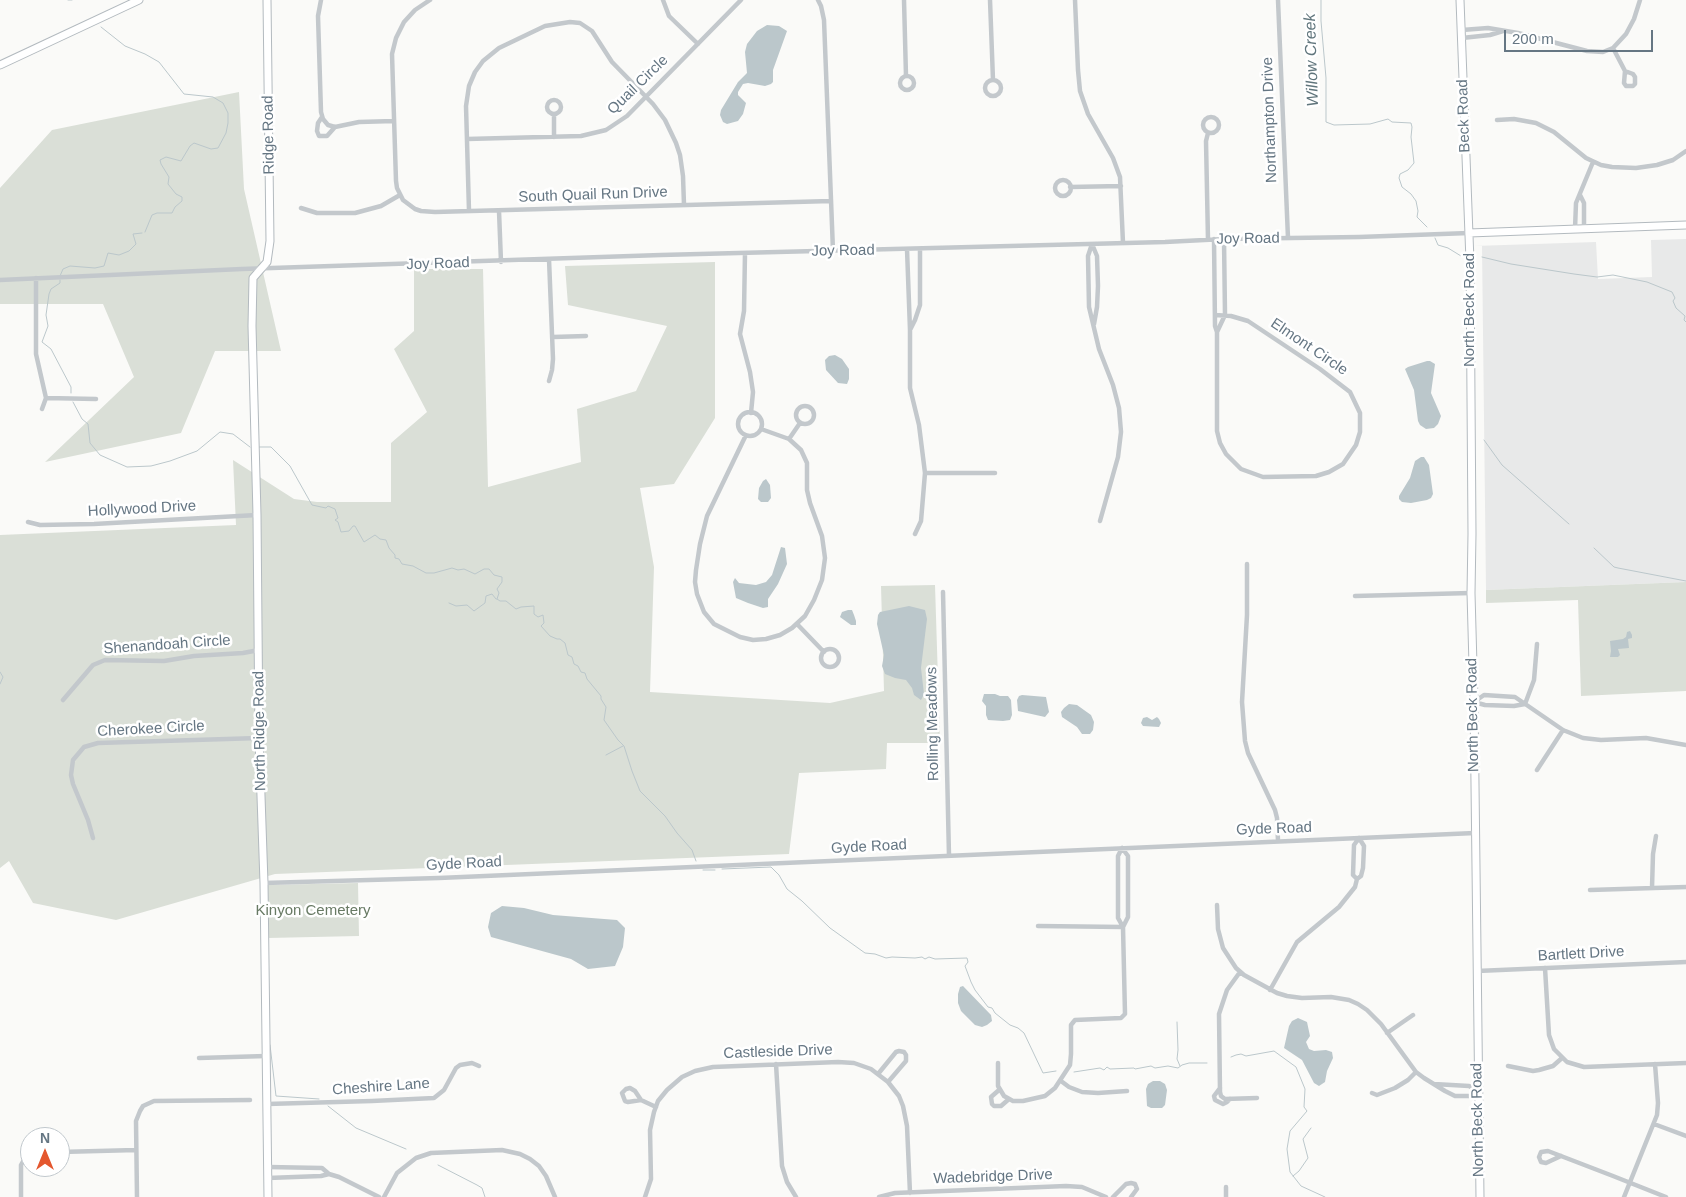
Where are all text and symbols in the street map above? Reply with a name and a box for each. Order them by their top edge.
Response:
water label: Willow Creek [1301,13,1323,107]
scale bar [1506,20,1655,52]
text: 200 m [1512,30,1554,47]
street label: Quail Circle [604,52,672,118]
street label: Northampton Drive [1259,57,1281,183]
street label: Beck Road [1454,79,1474,153]
street label: Ridge Road [259,95,279,175]
street label: South Quail Run Drive [518,183,668,207]
street label: Joy Road [1216,229,1280,249]
street label: Joy Road [811,241,875,261]
street label: North Beck Road [1461,253,1479,367]
street label: Joy Road [406,254,470,274]
street label: Elmont Circle [1267,315,1351,379]
street label: Hollywood Drive [87,497,197,521]
street label: Shenandoah Circle [103,632,231,658]
street label: North Beck Road [1463,658,1483,772]
street label: Rolling Meadows [923,667,943,781]
street label: North Ridge Road [250,671,270,791]
street label: Cherokee Circle [97,717,205,741]
street label: Gyde Road [1236,819,1312,839]
street label: Gyde Road [831,836,907,858]
street label: Gyde Road [426,853,502,875]
park label: Kinyon Cemetery [255,902,371,920]
street label: Bartlett Drive [1537,943,1625,965]
street label: Castleside Drive [723,1041,833,1063]
street label: North Beck Road [1468,1063,1488,1177]
street label: Cheshire Lane [332,1075,430,1099]
north arrow [20,1127,70,1177]
text: N [40,1130,50,1146]
street label: Wadebridge Drive [933,1166,1053,1188]

